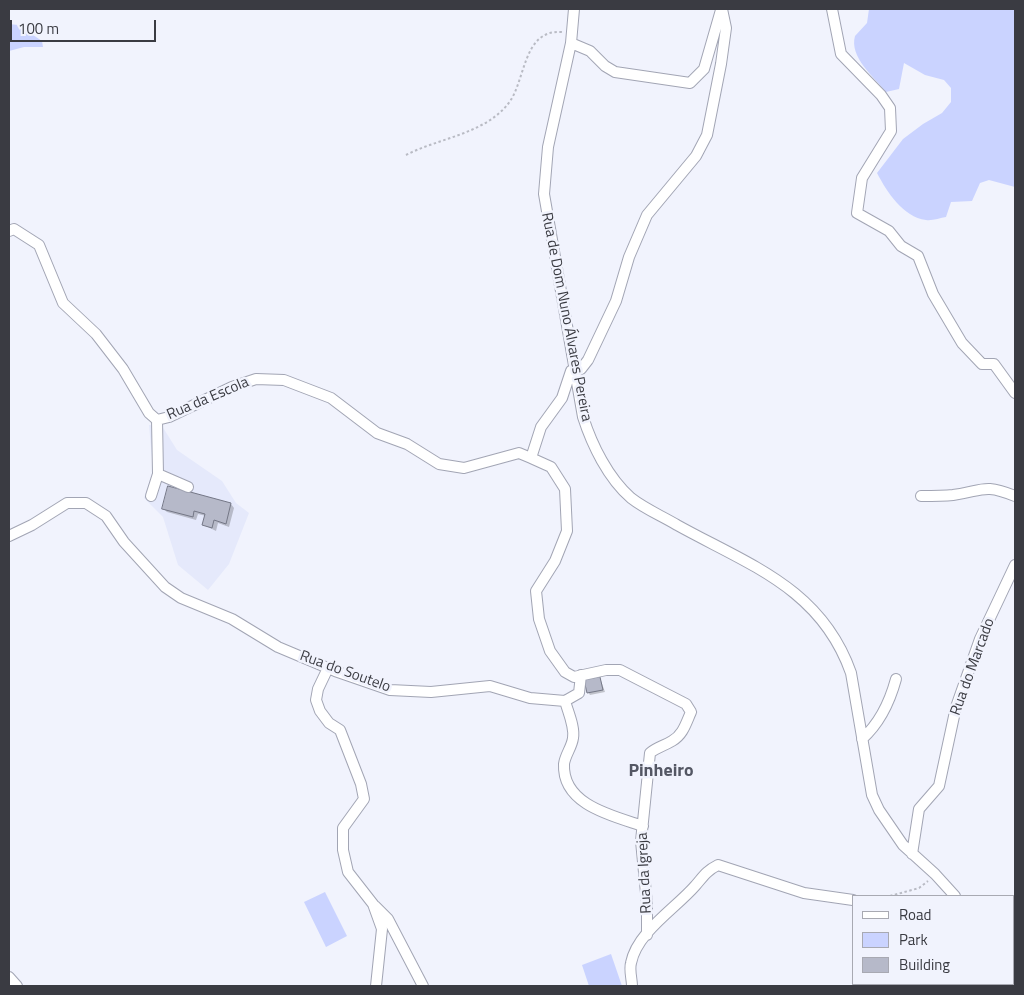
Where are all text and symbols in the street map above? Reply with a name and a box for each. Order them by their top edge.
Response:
scale bar [12,10,159,42]
text: 100 m [18,17,59,40]
street label: Rua de Dom Nuno Álvares Pereira [537,211,595,423]
street label: Rua da Escola [164,374,252,424]
street label: Rua do Marcado [947,616,999,718]
street label: Rua do Soutelo [297,647,393,697]
district label: Pinheiro [628,761,694,783]
street label: Rua da Igreja [634,832,656,914]
legend [852,895,1014,985]
text: Road [899,903,931,926]
text: Park [899,928,928,951]
text: Building [899,953,950,976]

